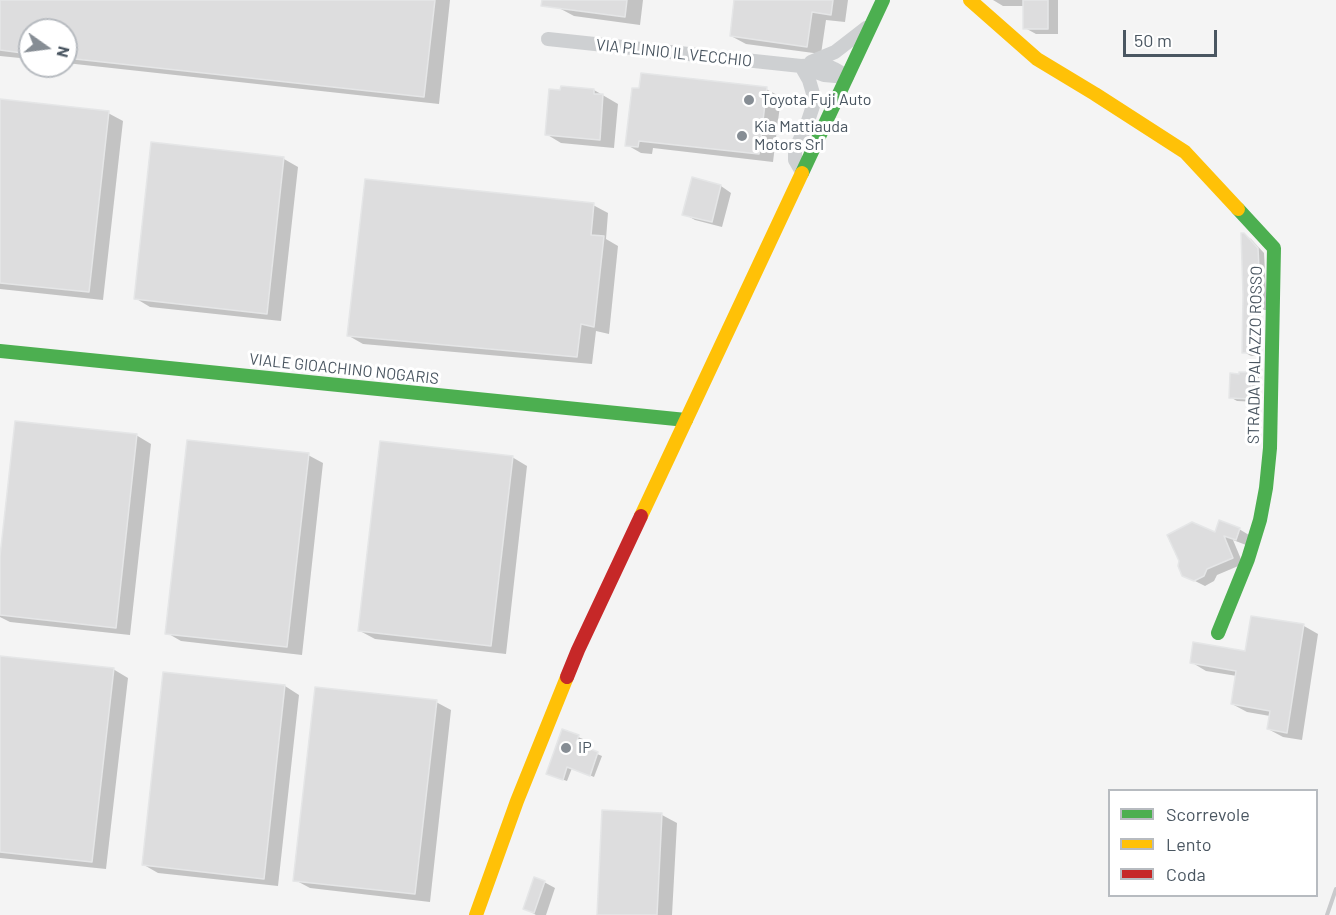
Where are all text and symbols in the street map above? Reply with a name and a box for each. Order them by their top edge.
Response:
north arrow [18,18,78,78]
scale bar [1126,18,1220,56]
text: 50 m [1134,29,1172,51]
street label: VIA PLINIO IL VECCHIO [595,35,753,71]
text: N [54,45,75,59]
place label: Toyota Fuji Auto [761,90,872,110]
marker: Toyota Fuji Auto [742,93,756,107]
place label: Kia Mattiauda Motors Srl [754,117,848,155]
marker: Kia Mattiauda Motors Srl [735,129,749,143]
street label: STRADA PALAZZO ROSSO [1244,266,1266,444]
street label: VIALE GIOACHINO NOGARIS [248,349,440,389]
place label: IP [578,738,592,758]
marker: IP [559,741,573,755]
legend [1108,789,1318,897]
text: Scorrevole [1166,803,1250,825]
text: Lento [1166,833,1212,855]
text: Coda [1166,863,1206,885]

